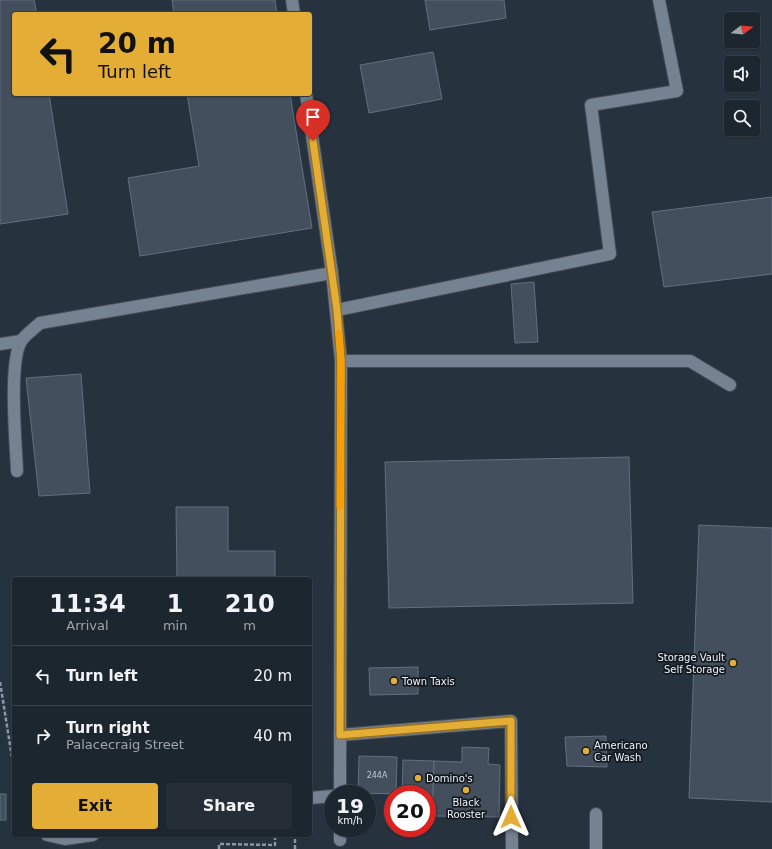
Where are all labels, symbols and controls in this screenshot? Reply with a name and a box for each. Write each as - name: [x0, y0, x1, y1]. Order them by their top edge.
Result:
- north arrow: [724, 12, 760, 48]
- map controls: [724, 12, 760, 136]
- text: 20 m: [98, 27, 176, 60]
- icon: left: [32, 28, 84, 80]
- button: sound: [724, 56, 760, 92]
- text: Turn left: [98, 61, 171, 82]
- pin: [296, 100, 330, 141]
- button: search: [724, 100, 760, 136]
- icon: arrive: [302, 106, 324, 128]
- text: 11:34: [49, 590, 126, 618]
- text: 1: [167, 590, 183, 618]
- text: 210: [225, 590, 275, 618]
- text: Arrival: [66, 618, 109, 633]
- text: min: [163, 618, 187, 633]
- text: m: [243, 618, 256, 633]
- place label: Storage Vault Self Storage: [657, 652, 725, 675]
- marker: Storage Vault Self Storage: [728, 658, 738, 668]
- icon: left: [32, 665, 54, 687]
- text: Turn left: [66, 667, 138, 685]
- text: 20 m: [254, 667, 292, 685]
- marker: Town Taxis: [389, 676, 399, 686]
- place label: Town Taxis: [401, 676, 455, 687]
- text: Turn right: [66, 719, 150, 737]
- icon: right: [32, 725, 54, 747]
- text: 40 m: [254, 727, 292, 745]
- text: Palacecraig Street: [66, 737, 184, 752]
- place label: Americano Car Wash: [594, 740, 648, 763]
- marker: Americano Car Wash: [581, 746, 591, 756]
- house number: 244A: [367, 771, 388, 780]
- marker: Domino's: [413, 773, 423, 783]
- place label: Domino's: [426, 773, 473, 784]
- button: Exit: [32, 783, 158, 829]
- button: Share: [166, 783, 292, 829]
- speed limit sign: 20: [384, 785, 436, 837]
- marker: Black Rooster: [461, 785, 471, 795]
- text: 19: [336, 794, 364, 818]
- position arrow: [490, 796, 532, 838]
- place label: Black Rooster: [447, 797, 486, 820]
- text: km/h: [337, 815, 363, 826]

